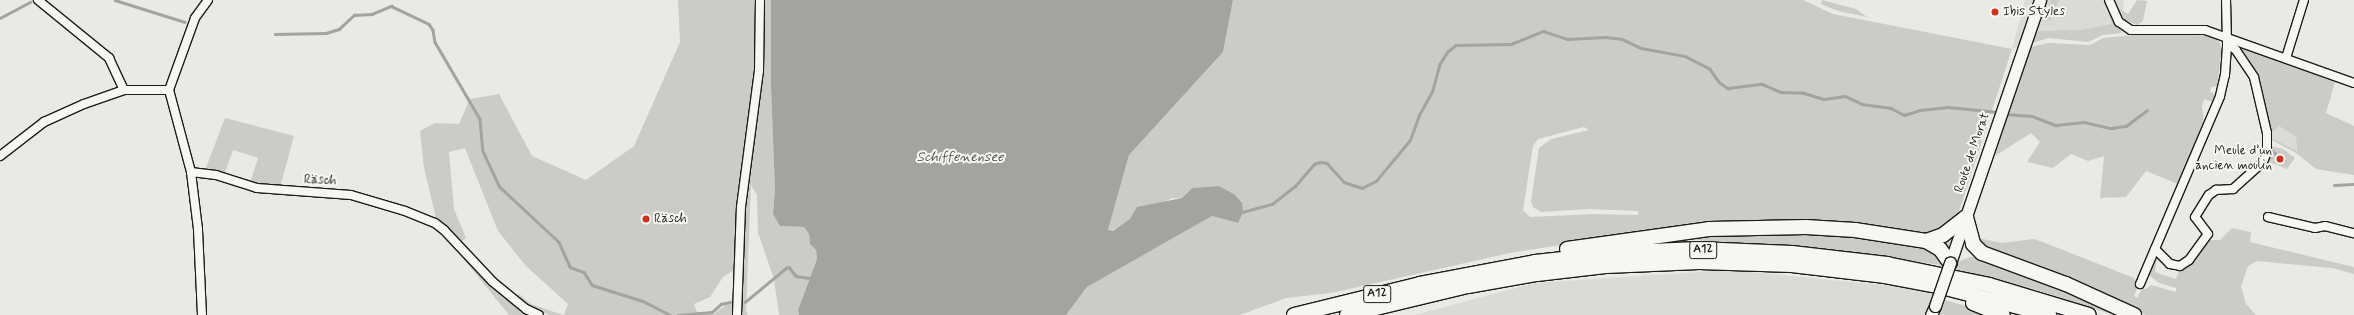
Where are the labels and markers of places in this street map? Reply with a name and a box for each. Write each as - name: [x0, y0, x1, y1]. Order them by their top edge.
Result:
- place label: Ibis Styles: [2003, 4, 2062, 20]
- marker: Ibis Styles: [1990, 7, 2000, 17]
- place label: Meule d’un ancien moulin: [2195, 144, 2272, 175]
- marker: Meule d’un ancien moulin: [2275, 154, 2285, 164]
- place label: Räsch: [654, 211, 687, 227]
- marker: Räsch: [641, 214, 651, 224]

